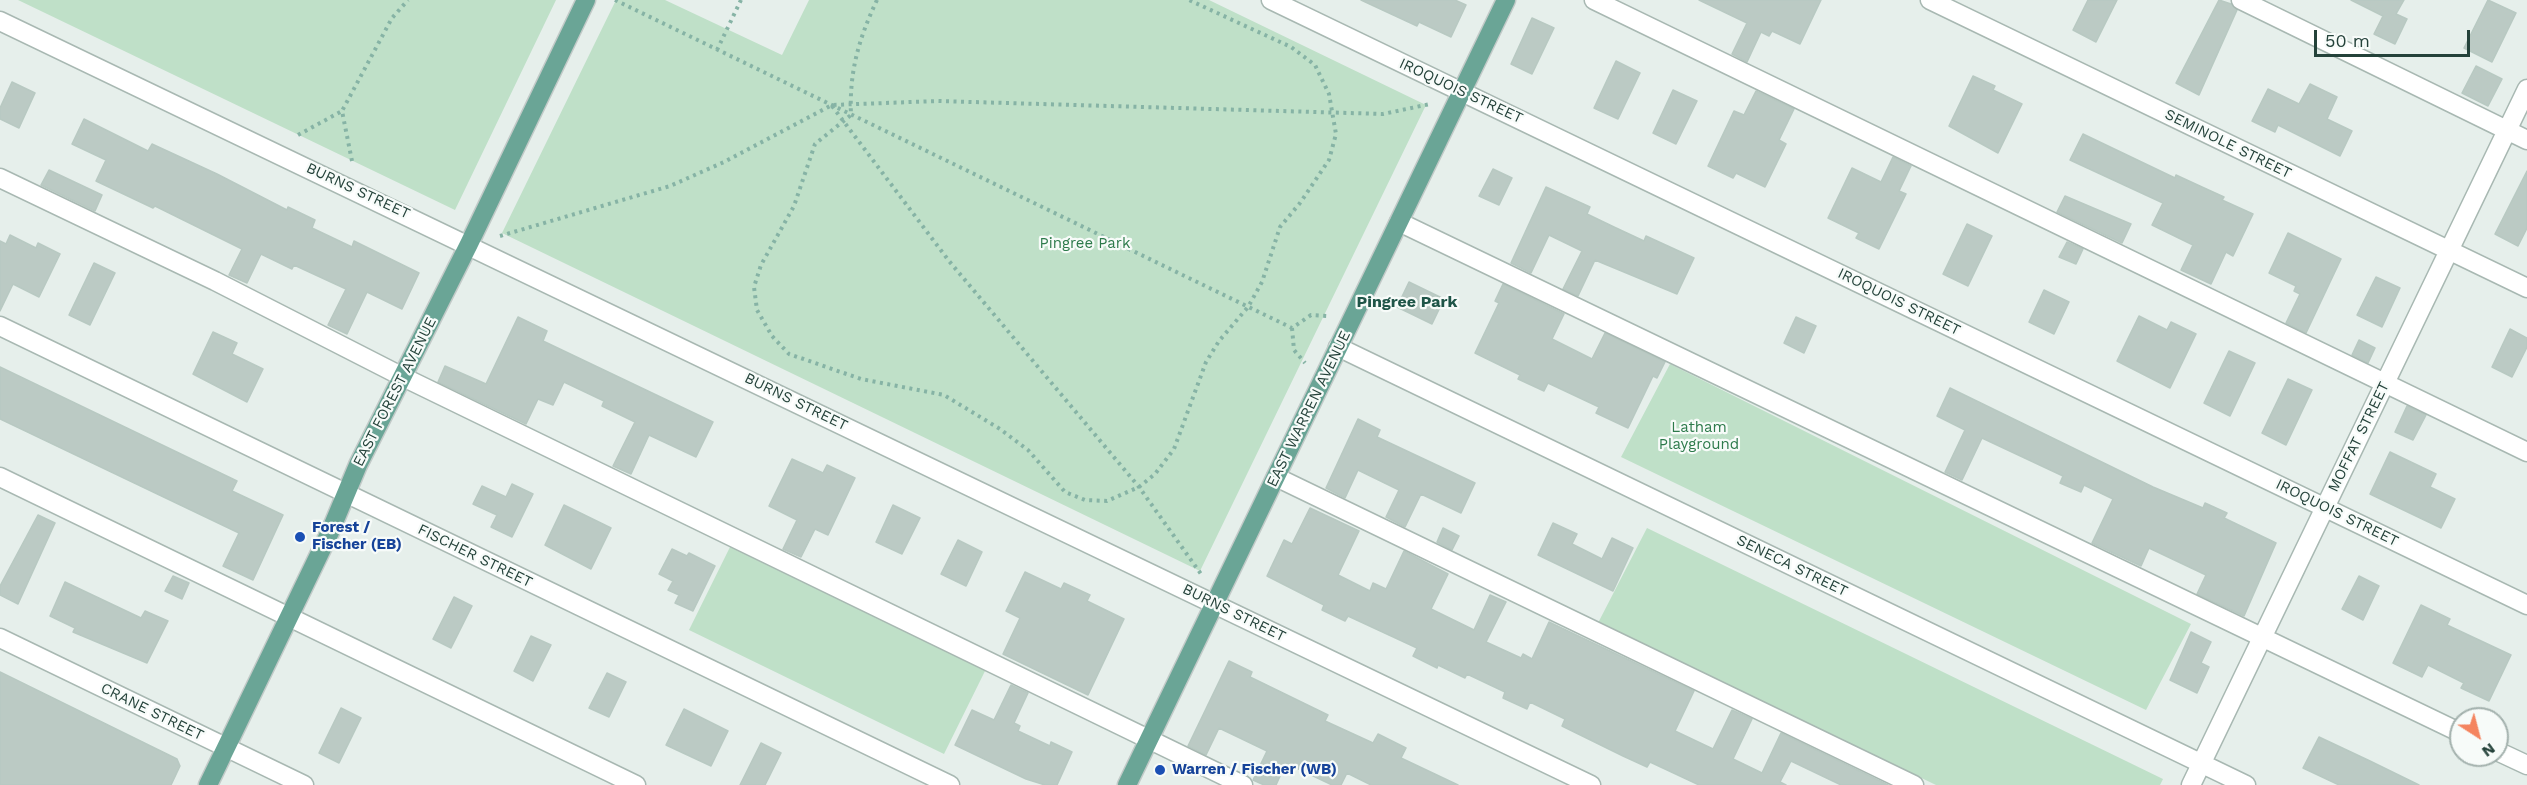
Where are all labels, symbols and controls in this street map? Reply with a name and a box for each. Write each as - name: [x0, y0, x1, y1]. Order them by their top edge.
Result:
- scale bar: [2317, 18, 2473, 56]
- text: 50 m: [2325, 30, 2370, 51]
- street label: IROQUOIS STREET: [1396, 54, 1526, 128]
- street label: SEMINOLE STREET: [2162, 106, 2294, 182]
- street label: BURNS STREET: [303, 159, 413, 223]
- park label: Pingree Park: [1040, 235, 1130, 253]
- street label: IROQUOIS STREET: [1835, 265, 1963, 339]
- district label: Pingree Park: [1357, 292, 1457, 312]
- street label: EAST FOREST AVENUE: [349, 314, 441, 470]
- street label: EAST WARREN AVENUE: [1263, 328, 1355, 490]
- street label: BURNS STREET: [741, 369, 851, 435]
- street label: MOFFAT STREET: [2325, 379, 2393, 495]
- park label: Latham Playground: [1659, 419, 1739, 454]
- street label: IROQUOIS STREET: [2273, 476, 2401, 550]
- place label: Forest / Fischer (EB): [312, 519, 402, 554]
- street label: FISCHER STREET: [415, 520, 535, 592]
- marker: Forest / Fischer (EB): [293, 530, 307, 544]
- street label: SENECA STREET: [1734, 531, 1850, 601]
- street label: BURNS STREET: [1179, 580, 1289, 646]
- street label: CRANE STREET: [98, 679, 206, 745]
- north arrow: [2449, 707, 2509, 767]
- text: N: [2478, 739, 2499, 762]
- place label: Warren / Fischer (WB): [1172, 761, 1337, 779]
- marker: Warren / Fischer (WB): [1153, 763, 1167, 777]

